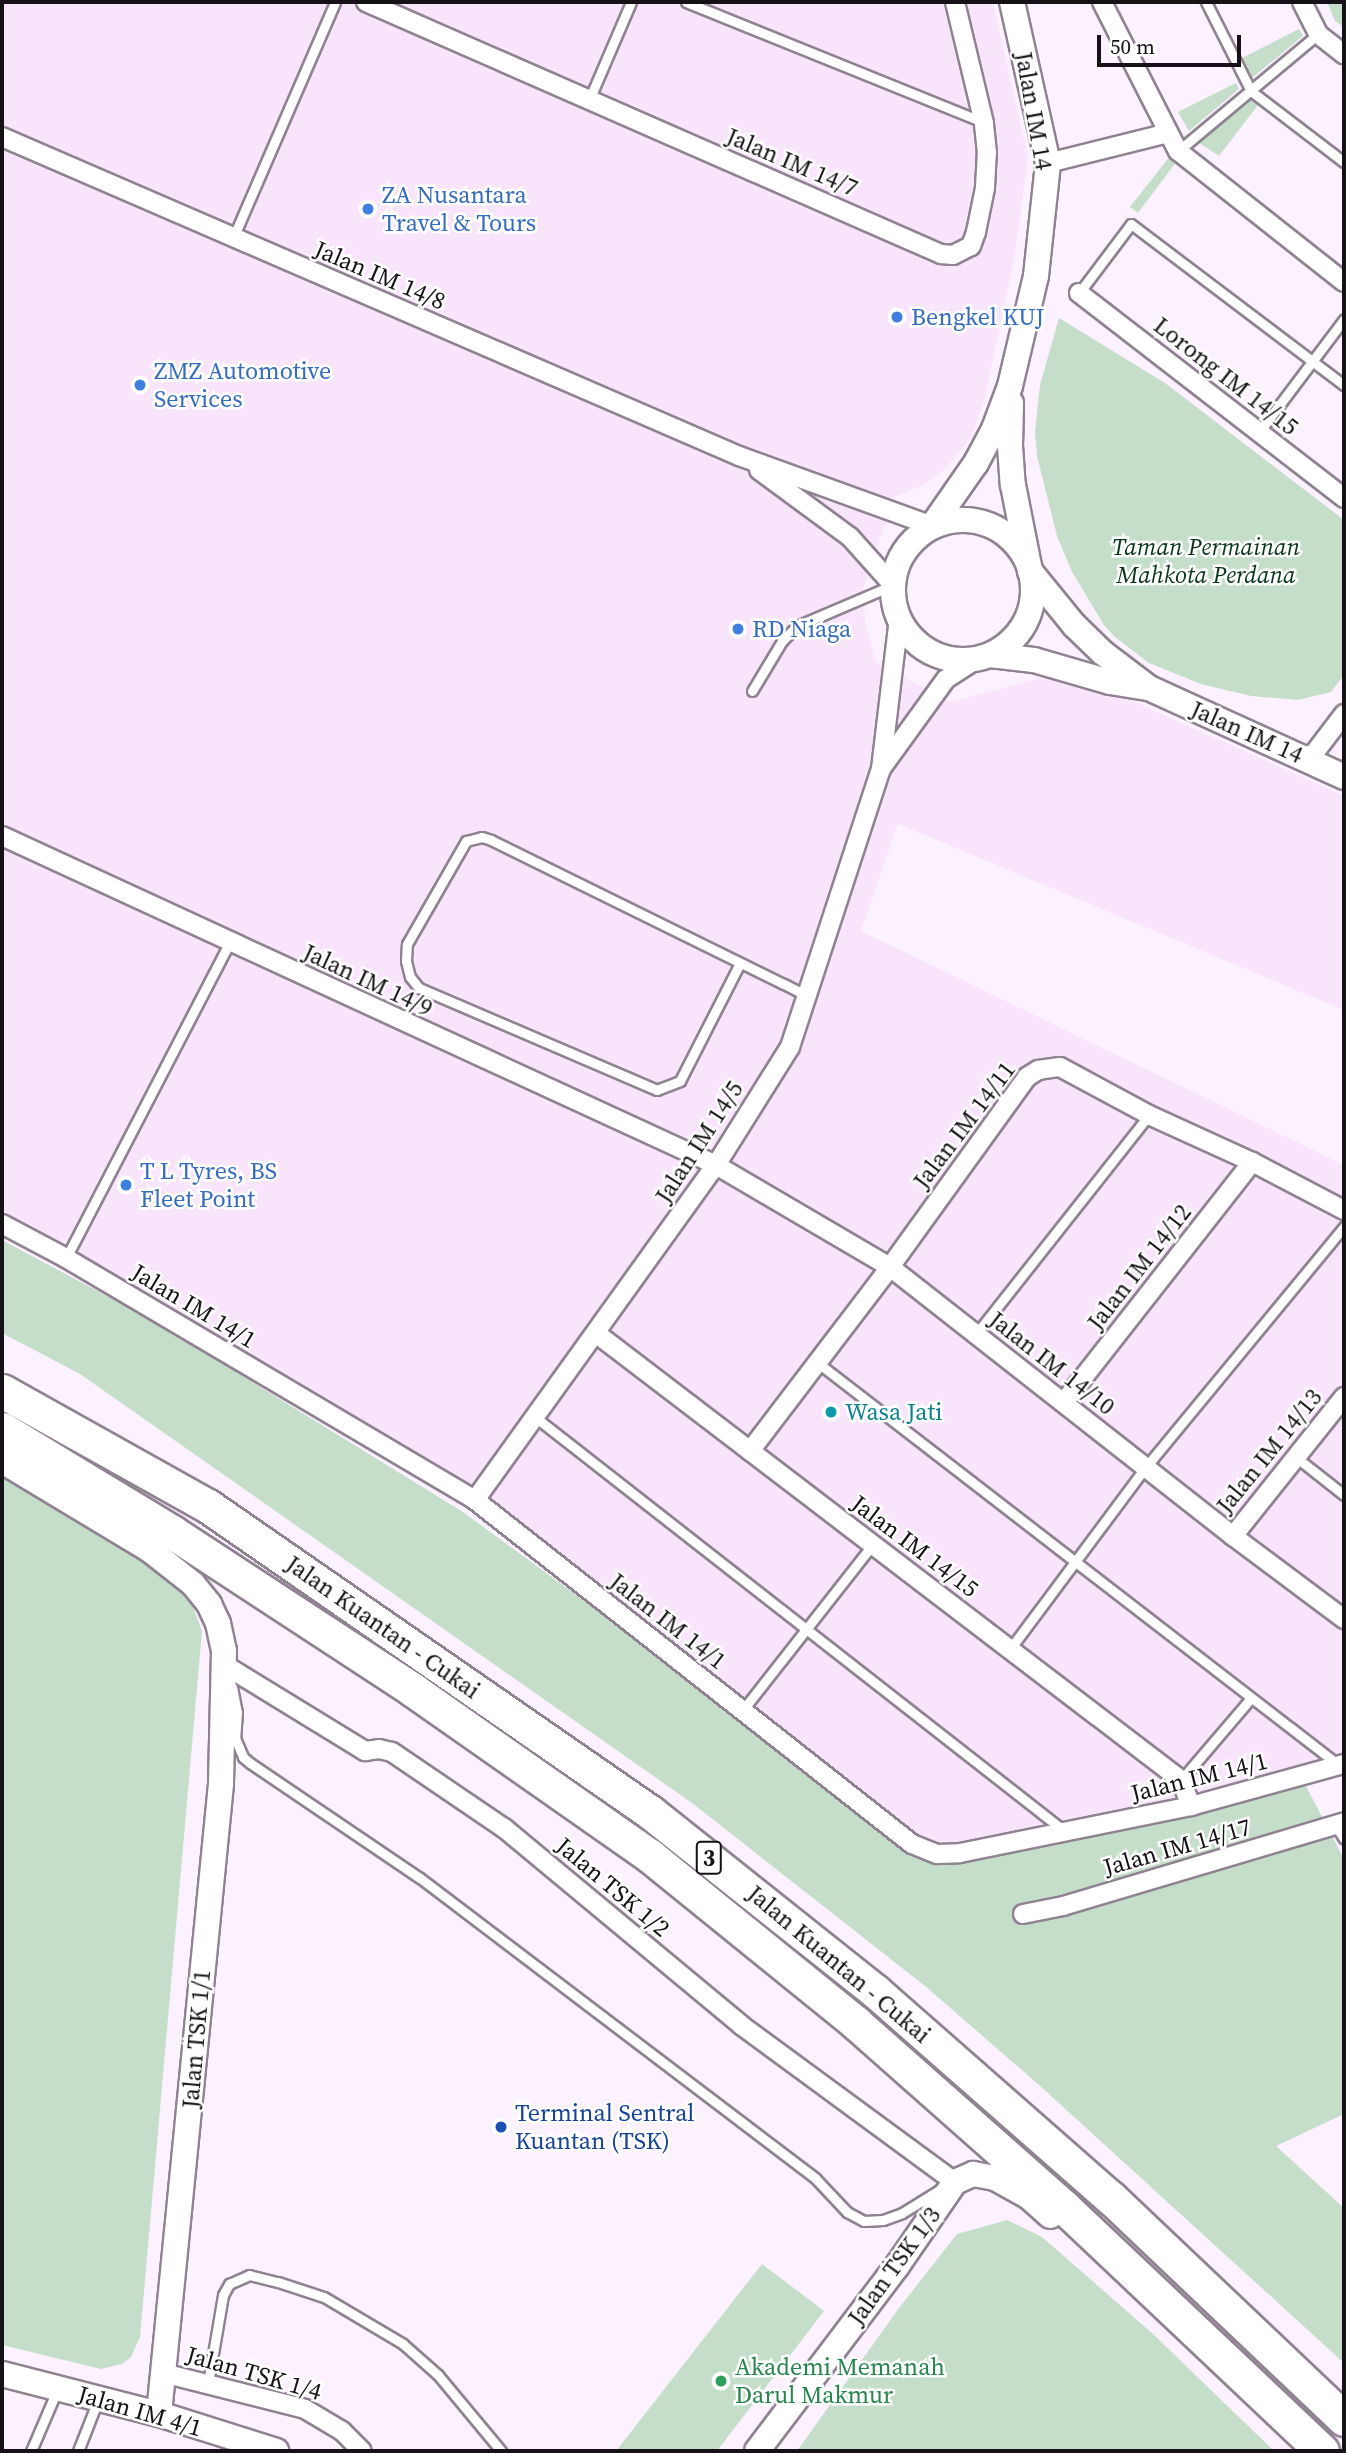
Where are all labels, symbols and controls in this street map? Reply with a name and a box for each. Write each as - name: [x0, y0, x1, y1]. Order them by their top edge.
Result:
- scale bar: [1101, 21, 1244, 65]
- text: 50 m: [1110, 32, 1155, 61]
- street label: Jalan IM 14: [1009, 49, 1059, 173]
- street label: Jalan IM 14/7: [722, 121, 862, 203]
- place label: ZA Nusantara Travel & Tours: [382, 181, 537, 237]
- marker: ZA Nusantara Travel & Tours: [360, 201, 376, 217]
- street label: Jalan IM 14/8: [310, 234, 450, 316]
- place label: Bengkel KUJ: [911, 303, 1044, 331]
- marker: Bengkel KUJ: [889, 309, 905, 325]
- street label: Lorong IM 14/15: [1148, 311, 1304, 441]
- place label: ZMZ Automotive Services: [154, 357, 331, 413]
- marker: ZMZ Automotive Services: [132, 377, 148, 393]
- park label: Taman Permainan Mahkota Perdana: [1112, 533, 1300, 589]
- place label: RD Niaga: [752, 615, 851, 643]
- marker: RD Niaga: [730, 621, 746, 637]
- street label: Jalan IM 14: [1186, 694, 1308, 770]
- street label: Jalan IM 14/9: [299, 937, 437, 1023]
- street label: Jalan IM 14/11: [907, 1056, 1021, 1194]
- street label: Jalan IM 14/5: [649, 1076, 749, 1208]
- place label: T L Tyres, BS Fleet Point: [140, 1157, 278, 1213]
- marker: T L Tyres, BS Fleet Point: [118, 1177, 134, 1193]
- street label: Jalan IM 14/12: [1081, 1198, 1197, 1336]
- street label: Jalan IM 14/1: [127, 1258, 261, 1354]
- street label: Jalan IM 14/10: [983, 1305, 1121, 1421]
- street label: Jalan IM 14/13: [1210, 1383, 1328, 1519]
- place label: Wasa Jati: [845, 1398, 942, 1426]
- marker: Wasa Jati: [823, 1404, 839, 1420]
- street label: Jalan IM 14/15: [846, 1489, 984, 1603]
- street label: Jalan Kuantan - Cukai: [280, 1549, 486, 1705]
- street label: Jalan IM 14/1: [604, 1567, 732, 1675]
- street label: Jalan IM 14/1: [1128, 1746, 1270, 1808]
- street label: Jalan IM 14/17: [1100, 1812, 1254, 1882]
- street label: Jalan TSK 1/2: [550, 1831, 676, 1943]
- road number: 3: [695, 1839, 723, 1878]
- street label: Jalan Kuantan - Cukai: [742, 1879, 936, 2049]
- street label: Jalan TSK 1/1: [176, 1968, 216, 2110]
- place label: Terminal Sentral Kuantan (TSK): [515, 2099, 694, 2155]
- marker: Terminal Sentral Kuantan (TSK): [493, 2119, 509, 2135]
- street label: Jalan TSK 1/3: [841, 2201, 947, 2331]
- street label: Jalan TSK 1/4: [183, 2340, 325, 2406]
- place label: Akademi Memanah Darul Makmur: [735, 2353, 945, 2409]
- marker: Akademi Memanah Darul Makmur: [713, 2373, 729, 2389]
- street label: Jalan IM 4/1: [75, 2380, 205, 2442]

